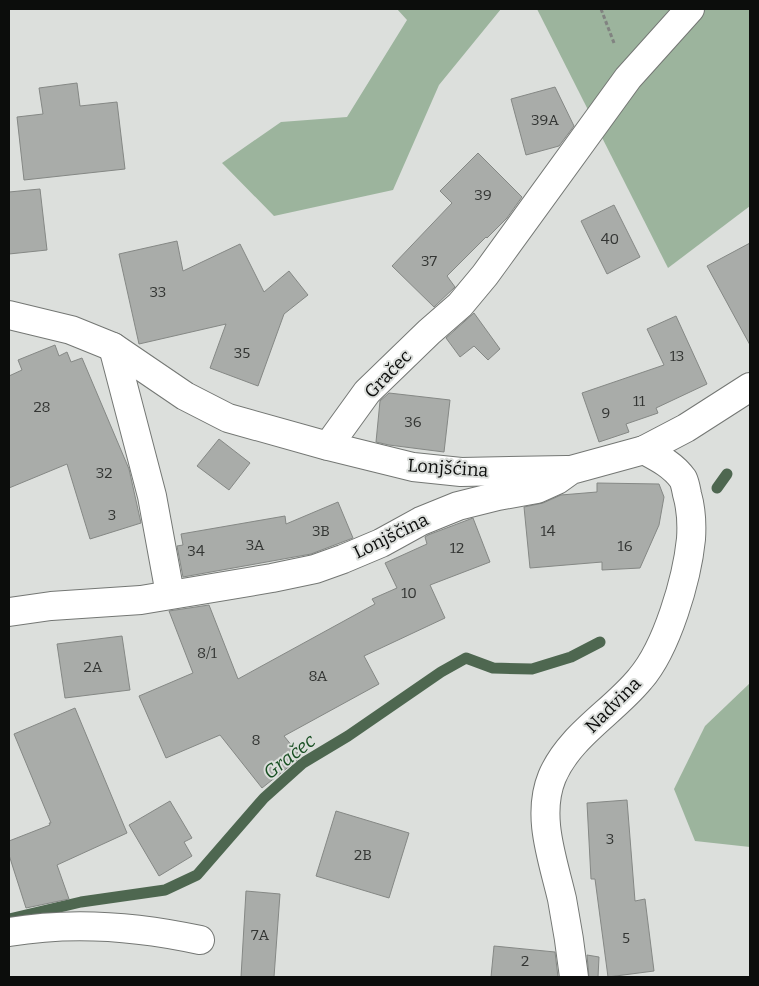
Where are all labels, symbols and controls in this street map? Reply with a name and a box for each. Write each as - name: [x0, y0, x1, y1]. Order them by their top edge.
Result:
- house number: 39A: [531, 111, 559, 129]
- house number: 39: [474, 186, 492, 204]
- house number: 40: [601, 230, 619, 248]
- house number: 37: [421, 252, 438, 270]
- house number: 33: [150, 283, 166, 301]
- house number: 35: [234, 344, 250, 362]
- street label: Gračec: [360, 345, 416, 403]
- house number: 13: [670, 347, 684, 365]
- house number: 11: [633, 392, 645, 410]
- house number: 28: [33, 398, 51, 416]
- house number: 9: [602, 404, 610, 422]
- house number: 36: [404, 413, 422, 431]
- street label: Lonjšćina: [407, 454, 489, 482]
- house number: 32: [96, 464, 112, 482]
- house number: 3: [108, 506, 116, 524]
- street label: Lonjščina: [350, 508, 432, 564]
- house number: 3B: [312, 522, 330, 540]
- house number: 14: [541, 522, 556, 540]
- house number: 3A: [246, 536, 265, 554]
- house number: 16: [618, 537, 633, 555]
- house number: 12: [450, 539, 464, 557]
- house number: 34: [187, 542, 205, 560]
- house number: 10: [401, 584, 417, 602]
- house number: 8/1: [197, 644, 217, 662]
- house number: 2A: [84, 658, 103, 676]
- house number: 8A: [308, 667, 328, 685]
- street label: Nadvina: [580, 672, 646, 738]
- water label: Gračec: [259, 729, 320, 784]
- house number: 8: [251, 731, 261, 749]
- house number: 3: [606, 830, 614, 848]
- house number: 2B: [354, 846, 372, 864]
- house number: 7A: [251, 926, 269, 944]
- house number: 5: [622, 929, 630, 947]
- house number: 2: [521, 952, 529, 970]

